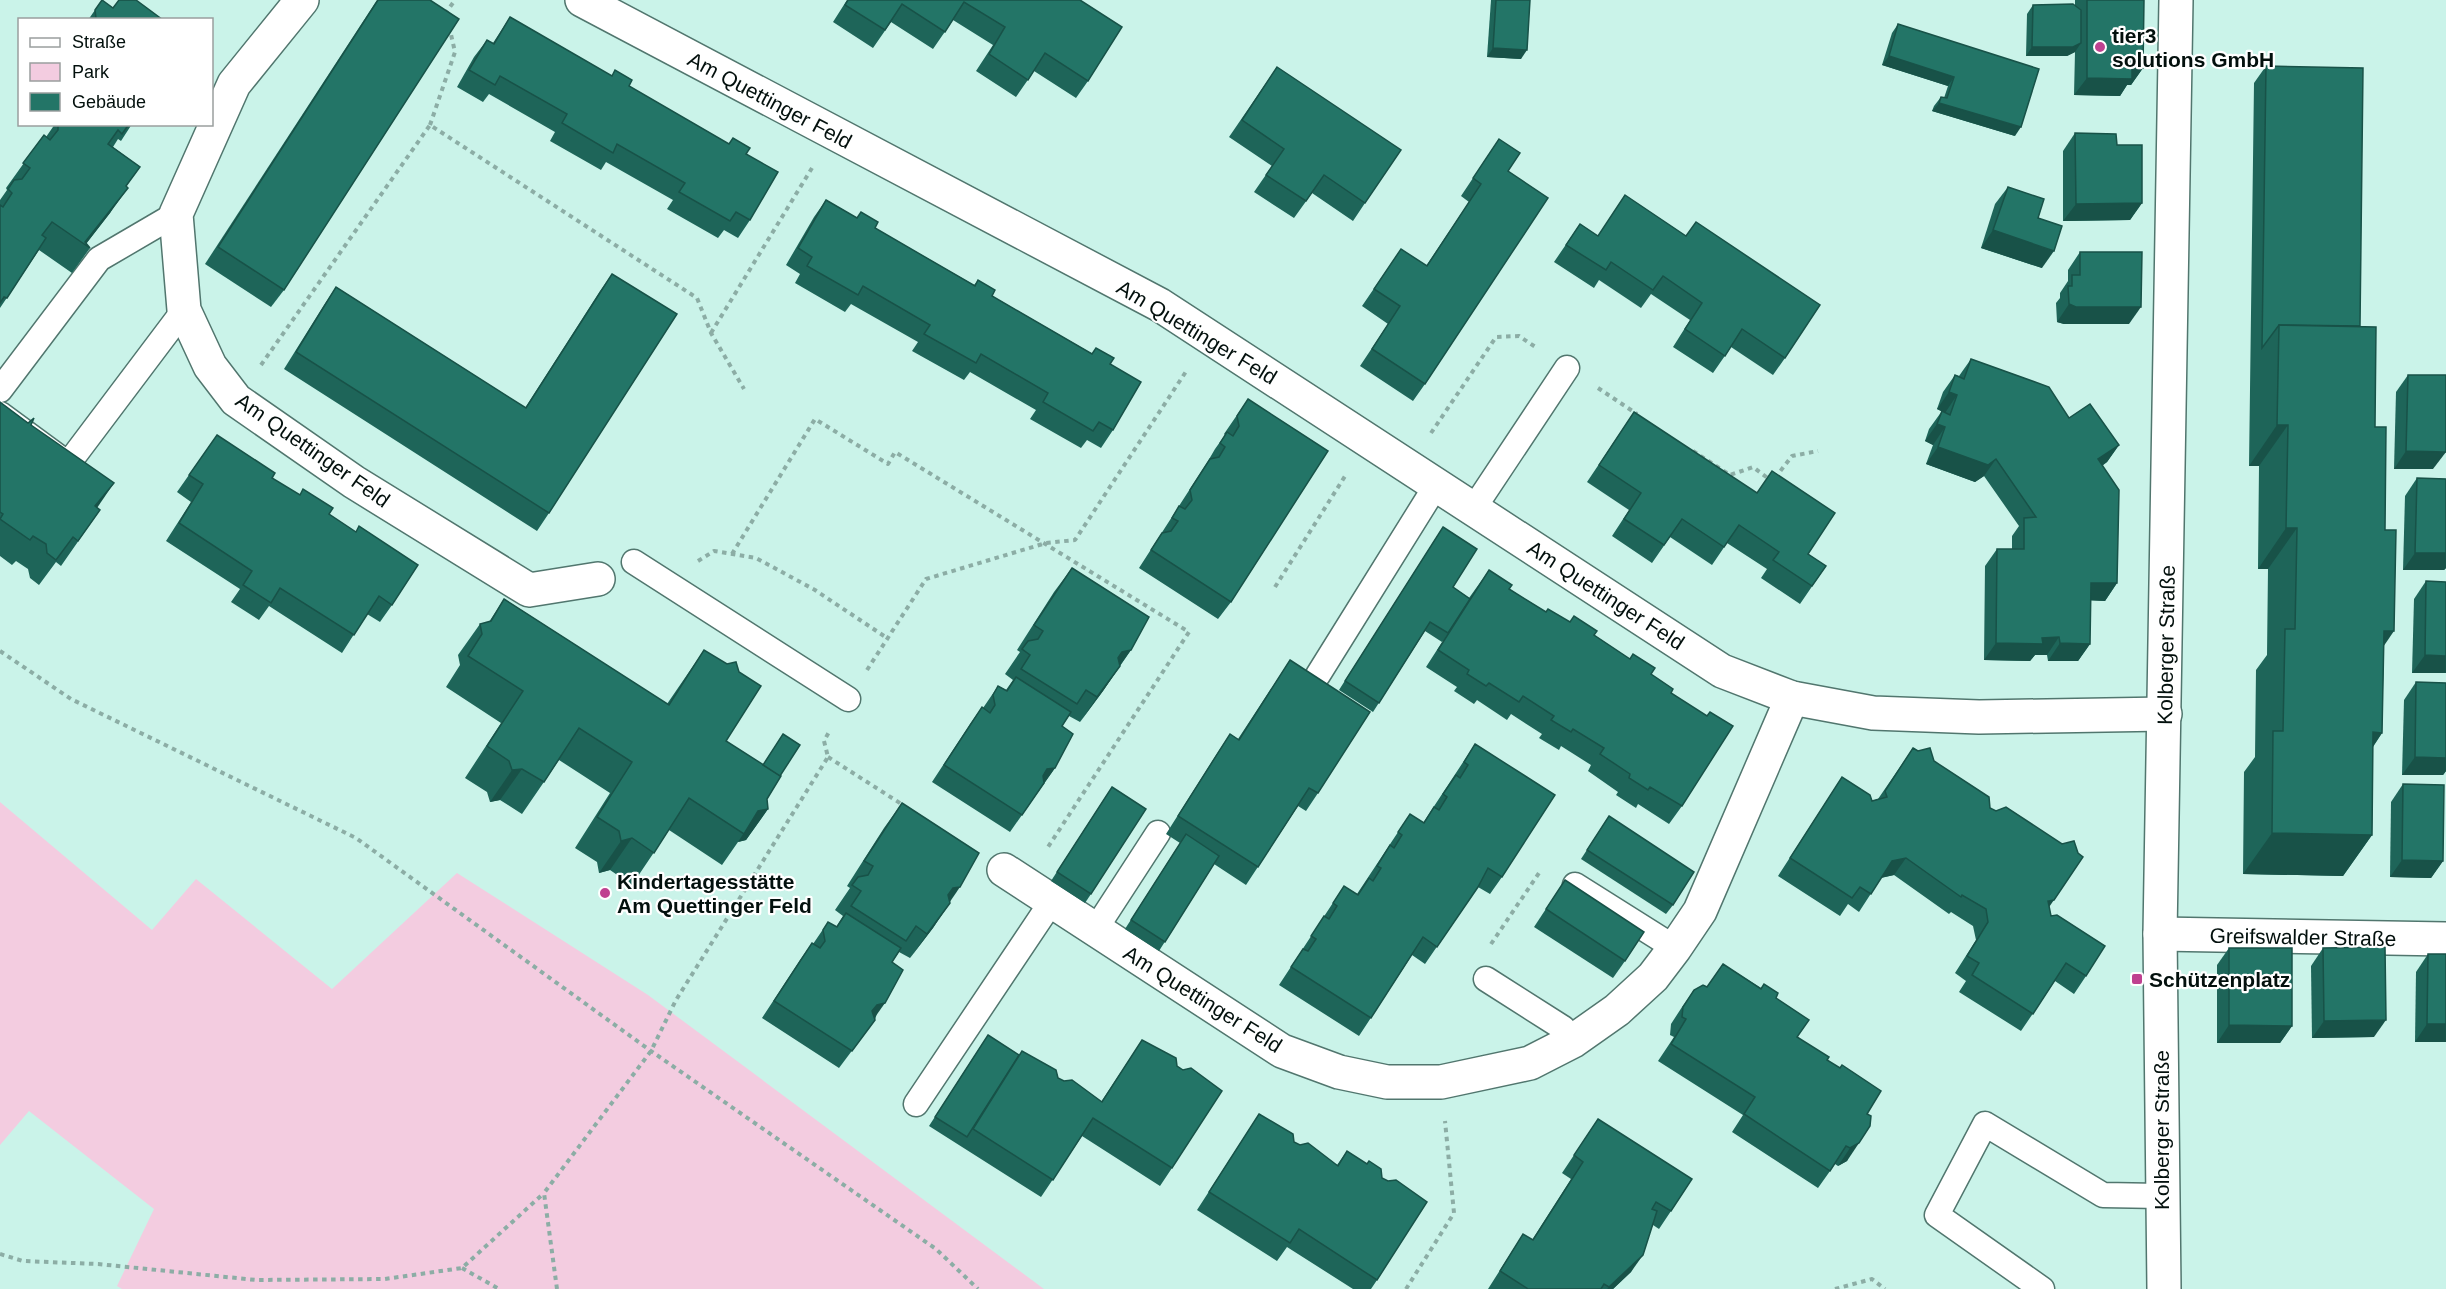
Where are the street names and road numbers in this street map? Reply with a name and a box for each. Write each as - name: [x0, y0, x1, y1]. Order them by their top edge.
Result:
- street label: Am Quettinger Feld: [684, 47, 856, 153]
- street label: Am Quettinger Feld: [1113, 275, 1281, 389]
- street label: Am Quettinger Feld: [232, 388, 394, 512]
- street label: Am Quettinger Feld: [1523, 536, 1689, 654]
- street label: Kolberger Straße: [2153, 565, 2179, 725]
- street label: Greifswalder Straße: [2209, 924, 2397, 950]
- street label: Am Quettinger Feld: [1120, 941, 1286, 1057]
- street label: Kolberger Straße: [2150, 1050, 2173, 1210]

